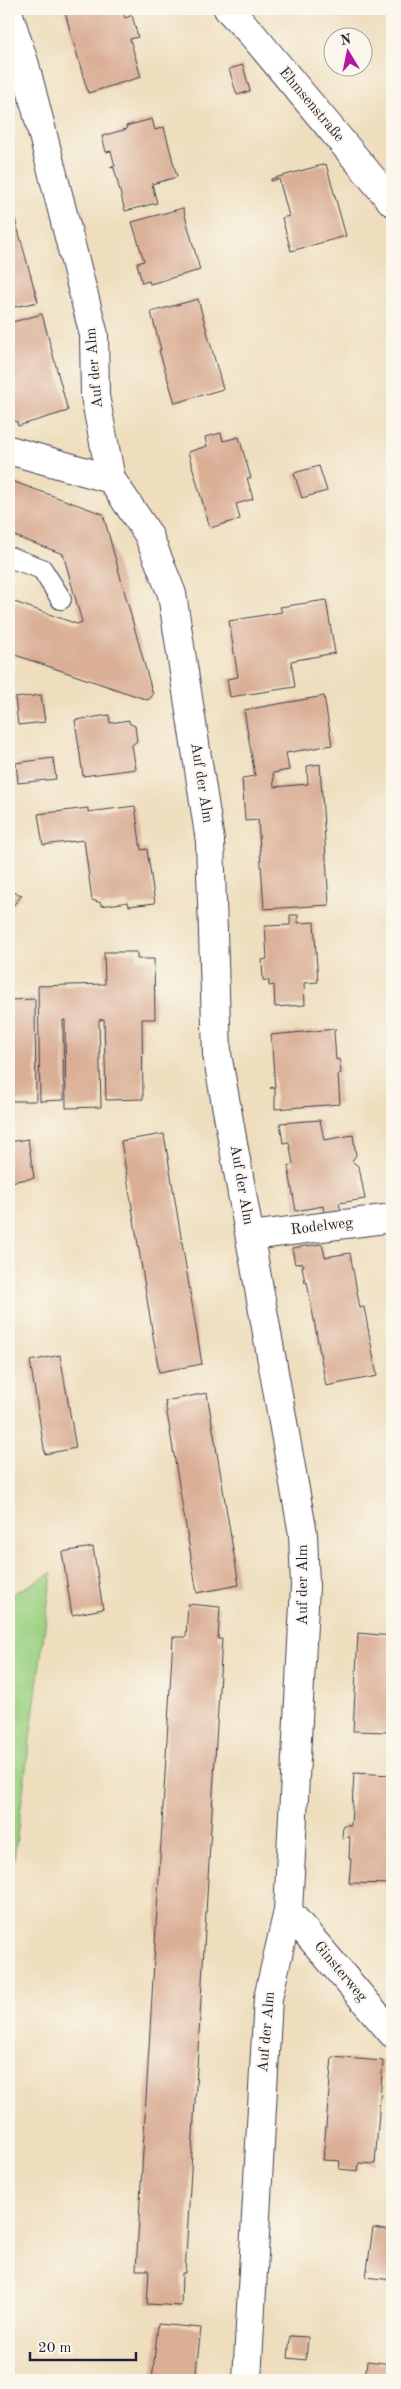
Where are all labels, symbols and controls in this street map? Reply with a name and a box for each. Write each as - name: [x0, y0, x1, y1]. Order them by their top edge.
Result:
- north arrow: [324, 28, 374, 78]
- text: N: [339, 32, 353, 48]
- street label: Ehmsenstraße: [276, 65, 346, 145]
- street label: Auf der Alm: [84, 327, 106, 409]
- street label: Auf der Alm: [187, 742, 215, 824]
- street label: Auf der Alm: [227, 1144, 255, 1226]
- street label: Rodelweg: [290, 1216, 354, 1238]
- street label: Auf der Alm: [296, 1544, 311, 1626]
- street label: Ginsterweg: [311, 1939, 369, 2005]
- street label: Auf der Alm: [256, 1991, 278, 2073]
- scale bar: [30, 2329, 136, 2361]
- text: 20 m: [38, 2341, 72, 2356]

